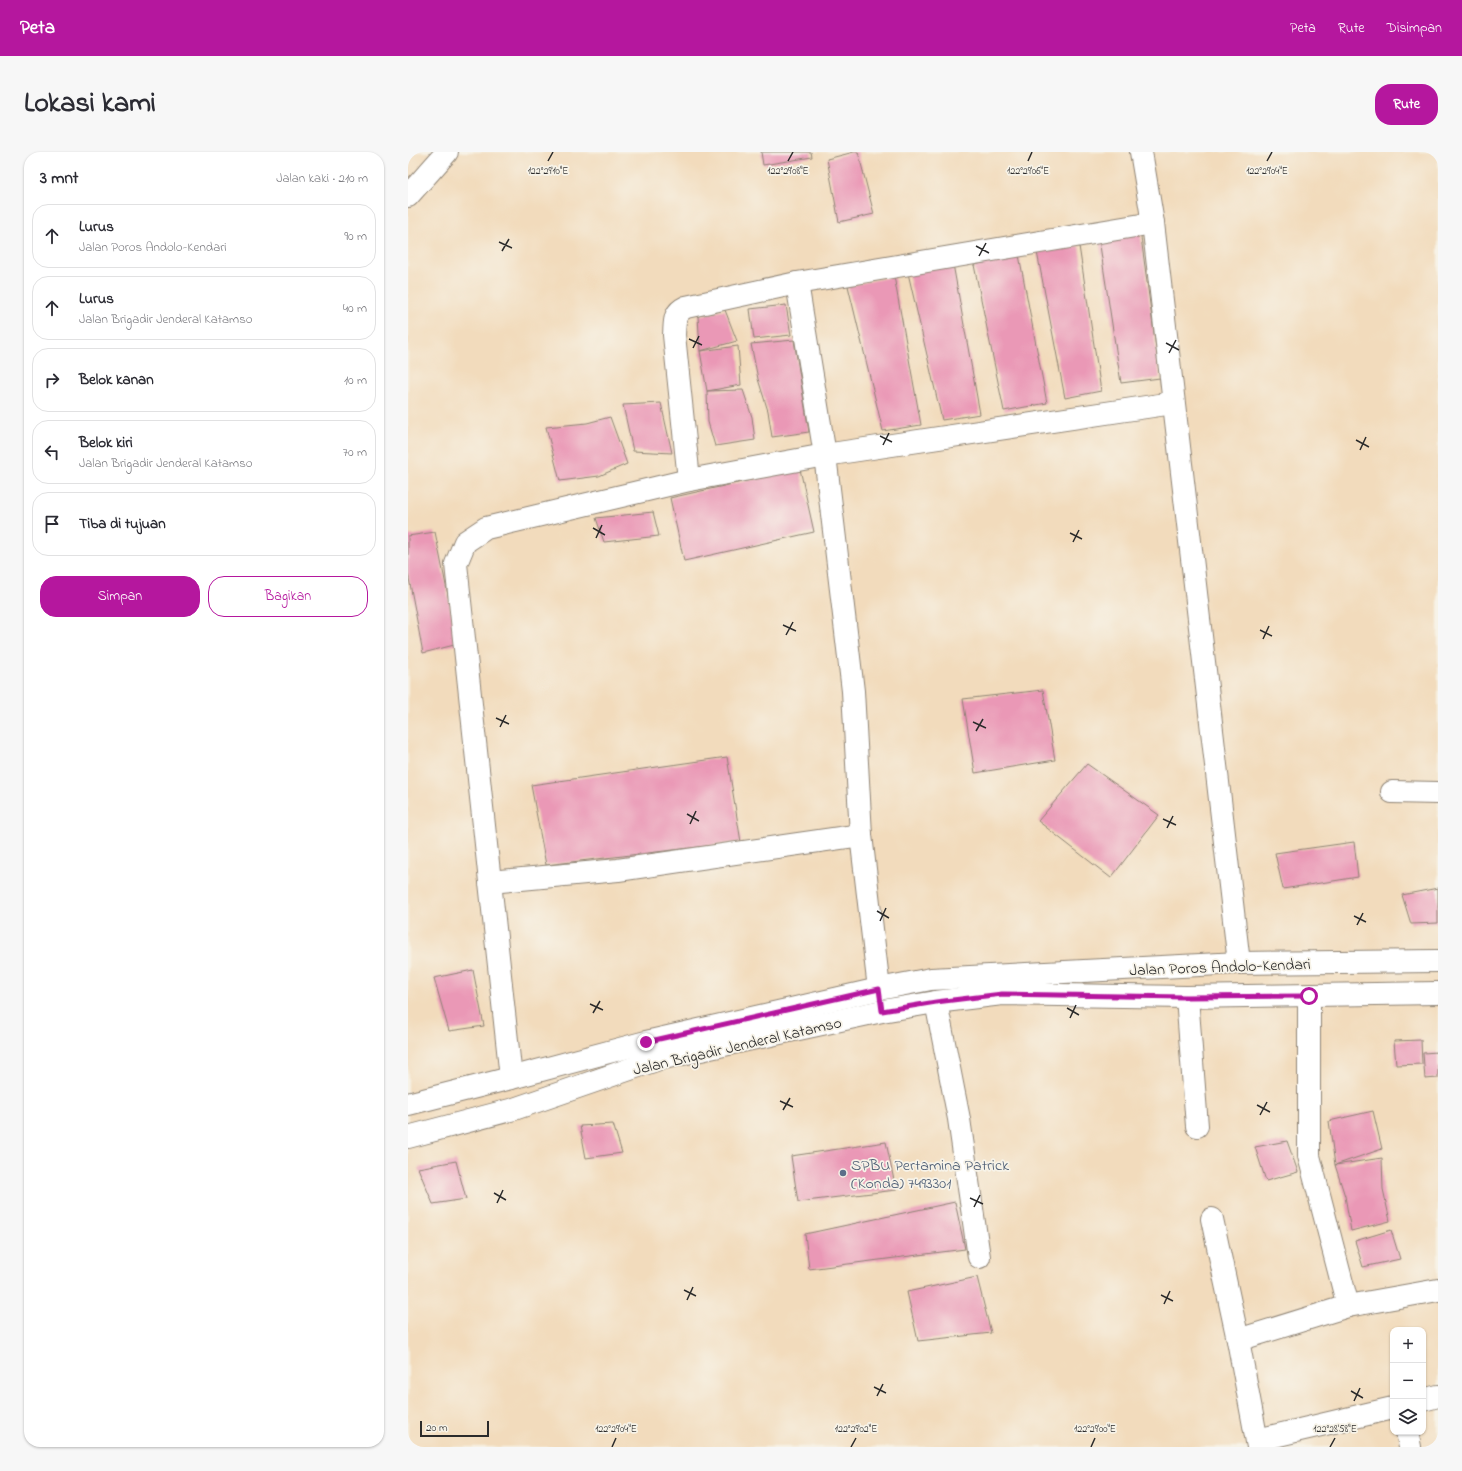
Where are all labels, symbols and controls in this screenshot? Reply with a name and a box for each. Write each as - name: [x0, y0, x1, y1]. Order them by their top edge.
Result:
- text: Peta: [20, 15, 55, 42]
- text: Peta: [1290, 18, 1316, 39]
- text: Rute: [1338, 18, 1365, 39]
- text: Disimpan: [1387, 18, 1442, 39]
- text: Lokasi kami: [24, 84, 156, 125]
- button: Rute: [1375, 84, 1438, 125]
- text: 122°29'10"E: [528, 164, 568, 179]
- text: 122°29'08"E: [767, 164, 809, 179]
- text: 122°29'06"E: [1007, 164, 1049, 179]
- text: 122°29'04"E: [1246, 164, 1288, 179]
- text: 3 mnt: [40, 166, 79, 191]
- text: Jalan kaki · 210 m: [276, 169, 368, 188]
- text: Lurus: [79, 216, 114, 238]
- icon: ahead: [41, 225, 63, 247]
- text: 90 m: [344, 227, 367, 246]
- text: Jalan Poros Andolo-Kendari: [79, 238, 227, 257]
- text: Lurus: [79, 288, 114, 310]
- icon: ahead: [41, 297, 63, 319]
- text: 40 m: [343, 299, 367, 318]
- text: Jalan Brigadir Jenderal Katamso: [79, 310, 253, 329]
- icon: right: [41, 369, 63, 391]
- text: Belok kanan: [79, 369, 154, 391]
- text: 10 m: [344, 371, 367, 390]
- text: Belok kiri: [79, 432, 133, 454]
- icon: left: [41, 441, 63, 463]
- text: 70 m: [343, 443, 367, 462]
- text: Jalan Brigadir Jenderal Katamso: [79, 454, 253, 473]
- icon: arrive: [41, 513, 63, 535]
- text: Tiba di tujuan: [79, 513, 166, 535]
- button: Simpan: [40, 576, 200, 617]
- button: Bagikan: [208, 576, 368, 617]
- street label: Jalan Poros Andolo-Kendari: [1129, 953, 1311, 983]
- route start: [1300, 987, 1318, 1005]
- street label: Jalan Brigadir Jenderal Katamso: [631, 1011, 844, 1083]
- route end: [637, 1033, 655, 1051]
- place label: SPBU Pertamina Patrick (Konda) 7493301: [851, 1154, 1010, 1196]
- marker: SPBU Pertamina Patrick (Konda) 7493301: [838, 1168, 848, 1178]
- map controls: [1390, 1327, 1426, 1435]
- button: +: [1390, 1327, 1426, 1363]
- button: −: [1390, 1363, 1426, 1399]
- button: layers: [1390, 1399, 1426, 1435]
- scale bar: [420, 1419, 489, 1438]
- text: 20 m: [426, 1420, 448, 1436]
- text: 122°29'04"E: [595, 1422, 637, 1437]
- text: 122°29'02"E: [835, 1422, 877, 1437]
- text: 122°29'00"E: [1074, 1422, 1116, 1437]
- text: 122°28'58"E: [1313, 1422, 1357, 1437]

